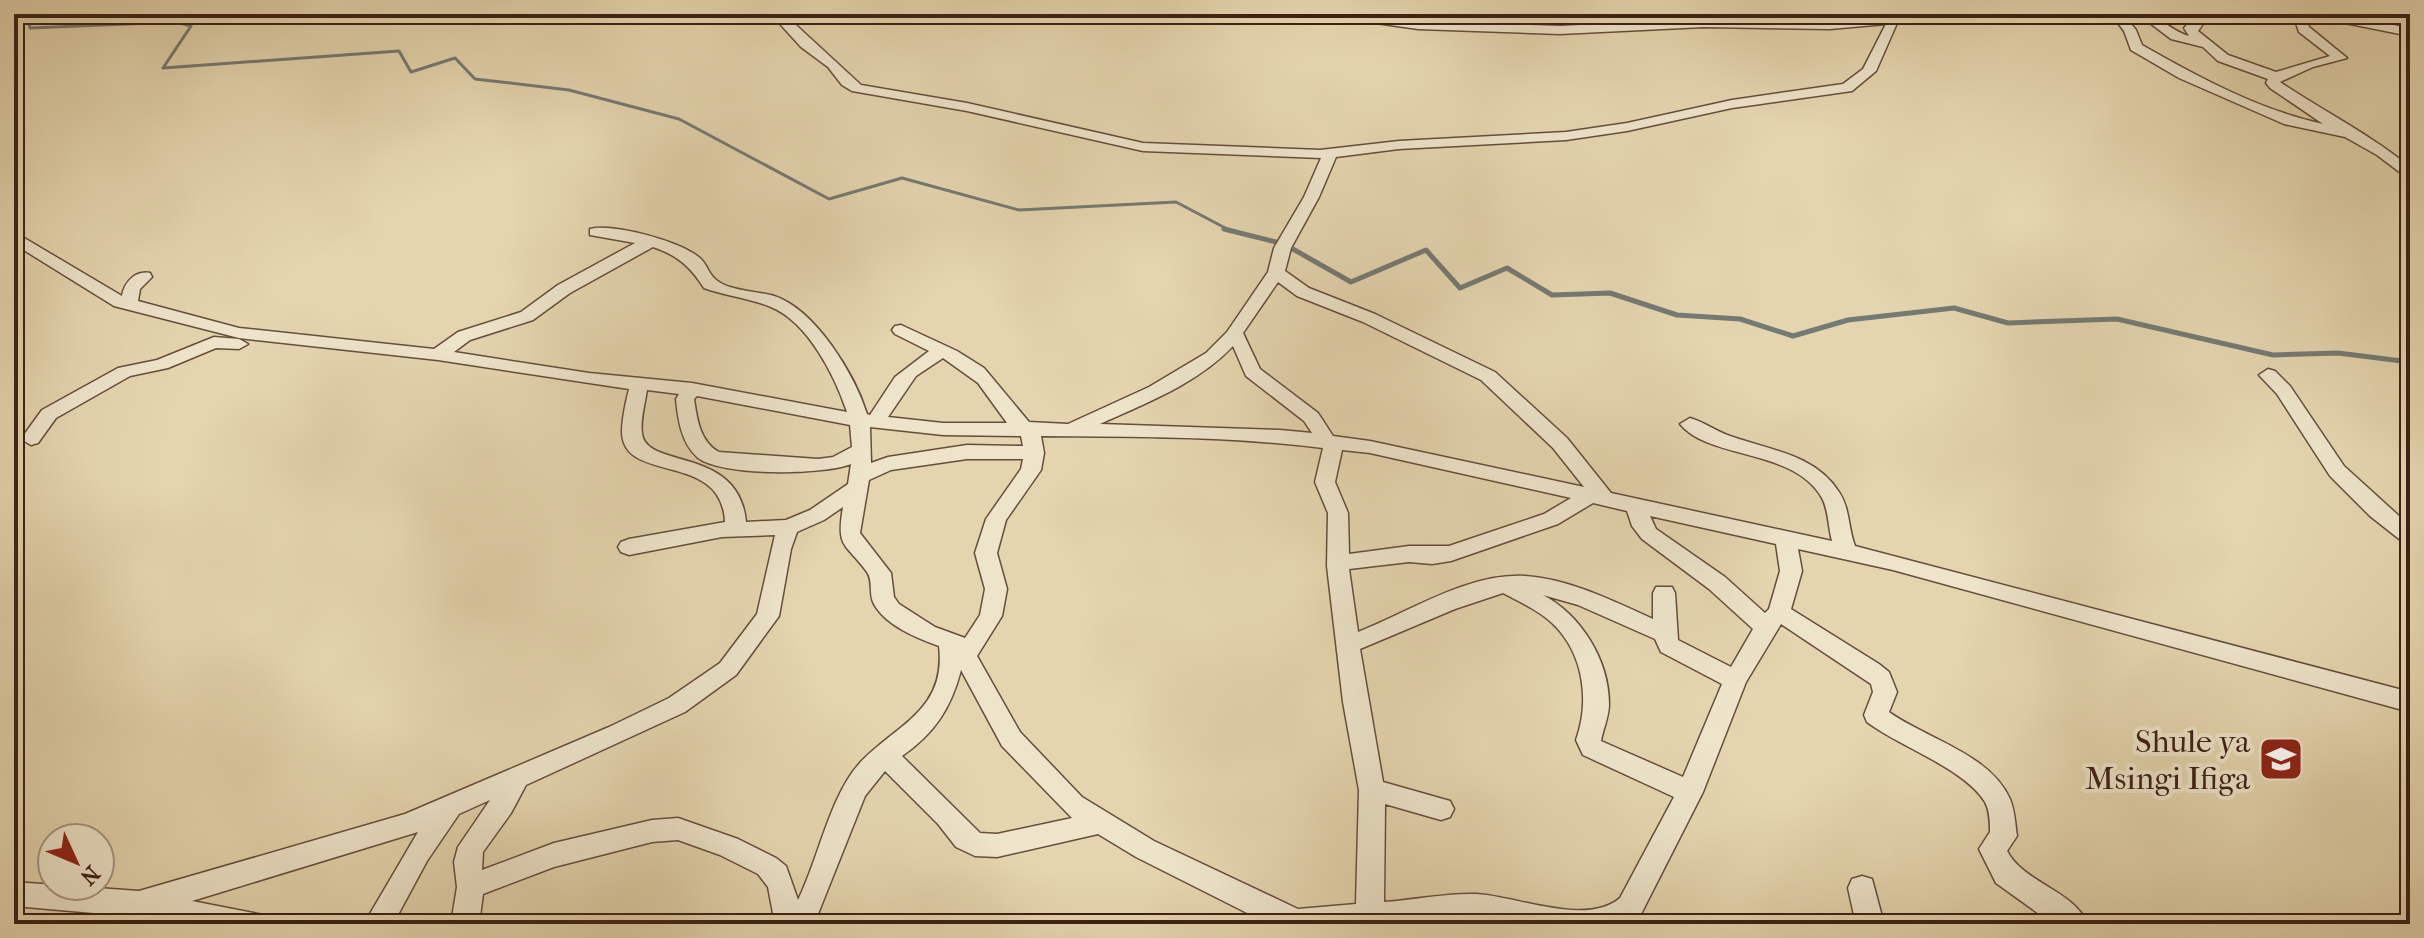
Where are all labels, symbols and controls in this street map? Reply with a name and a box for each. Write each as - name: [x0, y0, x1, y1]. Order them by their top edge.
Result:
- place label: Shule ya Msingi Ifiga: [2085, 723, 2251, 797]
- school or university icon: Shule ya Msingi Ifiga: [2257, 735, 2305, 783]
- north arrow: [36, 822, 116, 902]
- text: N: [74, 860, 105, 890]

